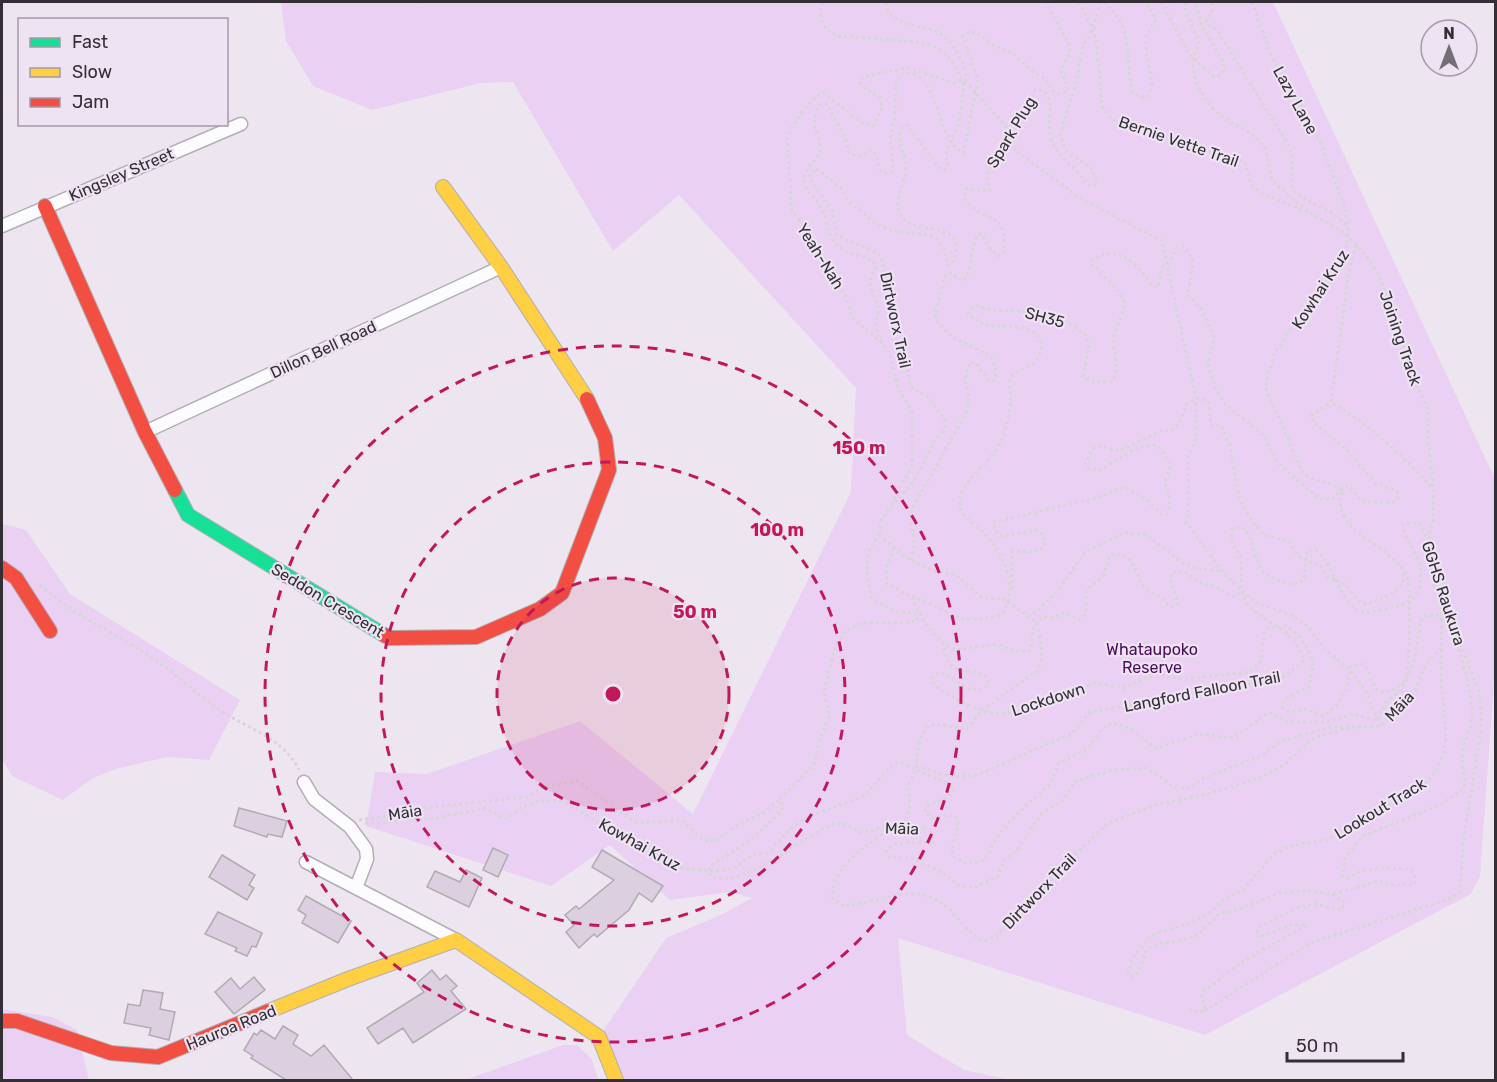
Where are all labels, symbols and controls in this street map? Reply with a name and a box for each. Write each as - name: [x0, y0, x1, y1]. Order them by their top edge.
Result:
- legend: [18, 18, 228, 126]
- north arrow: [1419, 18, 1479, 78]
- text: N: [1443, 24, 1455, 43]
- text: Fast: [72, 31, 108, 53]
- text: Slow: [72, 61, 112, 83]
- street label: Lazy Lane: [1269, 63, 1322, 138]
- text: Jam: [72, 91, 109, 113]
- street label: Spark Plug: [983, 93, 1040, 171]
- street label: Bernie Vette Trail: [1116, 112, 1241, 171]
- street label: Kingsley Street: [66, 144, 176, 205]
- street label: Yeah-Nah: [793, 220, 848, 293]
- street label: Kowhai Kruz: [1288, 246, 1353, 333]
- street label: Dirtworx Trail: [876, 270, 915, 370]
- street label: Joining Track: [1375, 288, 1426, 389]
- street label: SH35: [1023, 303, 1067, 332]
- street label: Dillon Bell Road: [267, 317, 379, 382]
- text: 150 m: [832, 437, 886, 459]
- text: 100 m: [750, 519, 804, 541]
- street label: GGHS Raukura: [1418, 539, 1469, 648]
- street label: Seddon Crescent: [268, 559, 388, 642]
- text: 50 m: [673, 601, 717, 623]
- park label: Whataupoko Reserve: [1106, 640, 1198, 677]
- street label: Langford Falloon Trail: [1122, 667, 1282, 716]
- street label: Lockdown: [1009, 679, 1087, 720]
- centre of rings: [603, 684, 623, 704]
- street label: Māia: [1381, 687, 1418, 725]
- street label: Lookout Track: [1331, 773, 1430, 843]
- street label: Māia: [387, 800, 423, 825]
- street label: Kowhai Kruz: [595, 814, 684, 875]
- street label: Māia: [885, 818, 919, 839]
- street label: Dirtworx Trail: [999, 850, 1080, 933]
- street label: Hauroa Road: [183, 1001, 279, 1054]
- scale bar: [1287, 1025, 1402, 1063]
- text: 50 m: [1296, 1035, 1339, 1057]

